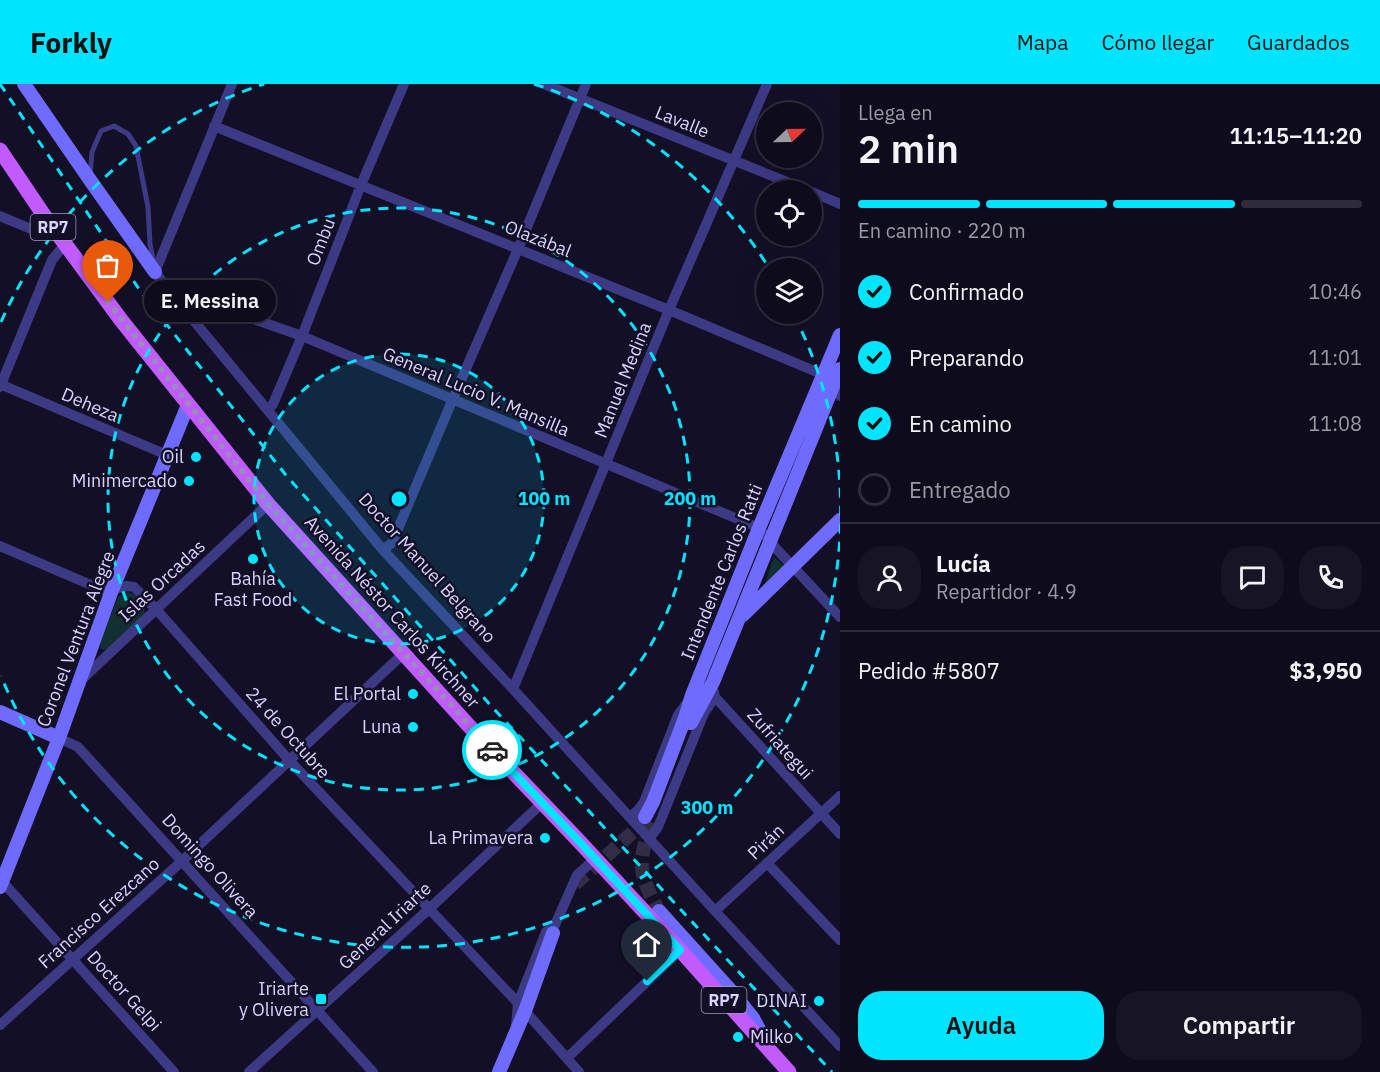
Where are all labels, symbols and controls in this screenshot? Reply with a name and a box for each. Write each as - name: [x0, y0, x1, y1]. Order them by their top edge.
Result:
- text: Forkly: [30, 24, 112, 61]
- text: Mapa: [1017, 28, 1068, 56]
- text: Cómo llegar: [1101, 28, 1214, 56]
- text: Guardados: [1247, 28, 1350, 56]
- text: Llega en: [858, 99, 933, 126]
- street label: Lavalle: [652, 100, 713, 143]
- north arrow: [756, 102, 822, 168]
- map controls: [756, 102, 822, 324]
- text: 11:15–11:20: [1229, 121, 1362, 150]
- text: 2 min: [858, 123, 959, 174]
- button: locate: [756, 180, 822, 246]
- road number: RP7: [31, 214, 76, 240]
- street label: Ombu: [301, 215, 340, 269]
- street label: Olazábal: [501, 215, 575, 262]
- text: En camino · 220 m: [858, 217, 1026, 244]
- pin: [82, 240, 133, 302]
- icon: bag: [91, 249, 124, 282]
- button: layers: [756, 258, 822, 324]
- icon: check: [858, 275, 891, 308]
- text: Confirmado: [909, 277, 1024, 306]
- text: 10:46: [1308, 278, 1362, 305]
- callout: E. Messina: [144, 281, 276, 323]
- text: E. Messina: [161, 287, 259, 314]
- street label: Manuel Medina: [589, 318, 656, 441]
- icon: check: [858, 341, 891, 374]
- street label: General Lucio V. Mansilla: [379, 342, 573, 442]
- text: Preparando: [909, 343, 1024, 372]
- text: 11:01: [1308, 344, 1362, 371]
- street label: Deheza: [58, 382, 123, 427]
- icon: check: [858, 407, 891, 440]
- text: En camino: [909, 409, 1012, 438]
- text: 11:08: [1308, 410, 1362, 437]
- place label: Oil: [162, 445, 184, 468]
- marker: Oil: [189, 450, 203, 464]
- place label: Minimercado: [72, 469, 177, 492]
- marker: Minimercado: [182, 474, 196, 488]
- text: Entregado: [909, 475, 1010, 504]
- street label: Intendente Carlos Ratti: [676, 480, 767, 663]
- text: 100 m: [518, 487, 570, 510]
- text: 200 m: [664, 487, 716, 510]
- street label: Doctor Manuel Belgrano: [354, 488, 501, 648]
- centre of rings: [389, 489, 409, 509]
- street label: Avenida Néstor Carlos Kirchner: [300, 511, 485, 713]
- street label: Islas Orcadas: [114, 535, 210, 627]
- button: person: [858, 546, 921, 609]
- button: chat: [1221, 546, 1284, 609]
- button: phone: [1299, 546, 1362, 609]
- street label: Coronel Ventura Alegre: [31, 547, 120, 730]
- text: Lucía: [936, 549, 991, 578]
- marker: Bahía Fast Food: [246, 552, 260, 566]
- place label: Bahía Fast Food: [214, 567, 292, 611]
- text: Repartidor · 4.9: [936, 578, 1077, 605]
- text: Pedido #5807: [858, 656, 1000, 685]
- text: $3,950: [1289, 656, 1362, 685]
- street label: 24 de Octubre: [241, 682, 336, 783]
- place label: El Portal: [333, 682, 401, 705]
- marker: El Portal: [406, 687, 420, 701]
- street label: Zufriategui: [743, 703, 818, 784]
- place label: Luna: [362, 715, 401, 738]
- marker: Luna: [406, 720, 420, 734]
- courier: [462, 720, 522, 780]
- icon: car: [476, 734, 509, 767]
- text: 300 m: [681, 796, 733, 819]
- street label: Domingo Olivera: [157, 808, 264, 923]
- street label: Pirán: [743, 819, 789, 864]
- place label: La Primavera: [428, 826, 533, 849]
- marker: La Primavera: [538, 831, 552, 845]
- street label: Francisco Erezcano: [33, 852, 164, 973]
- street label: General Iriarte: [333, 877, 436, 974]
- pin: [621, 919, 672, 981]
- icon: home: [630, 928, 663, 961]
- street label: Doctor Gelpi: [82, 946, 167, 1036]
- place label: Iriarte y Olivera: [239, 977, 309, 1021]
- road number: RP7: [702, 987, 746, 1013]
- place label: DINAI: [756, 989, 807, 1012]
- button: Ayuda: [858, 991, 1104, 1060]
- button: Compartir: [1116, 991, 1362, 1060]
- marker: Iriarte y Olivera: [314, 992, 328, 1006]
- marker: DINAI: [812, 994, 826, 1008]
- place label: Milko: [750, 1025, 793, 1048]
- marker: Milko: [731, 1030, 745, 1044]

